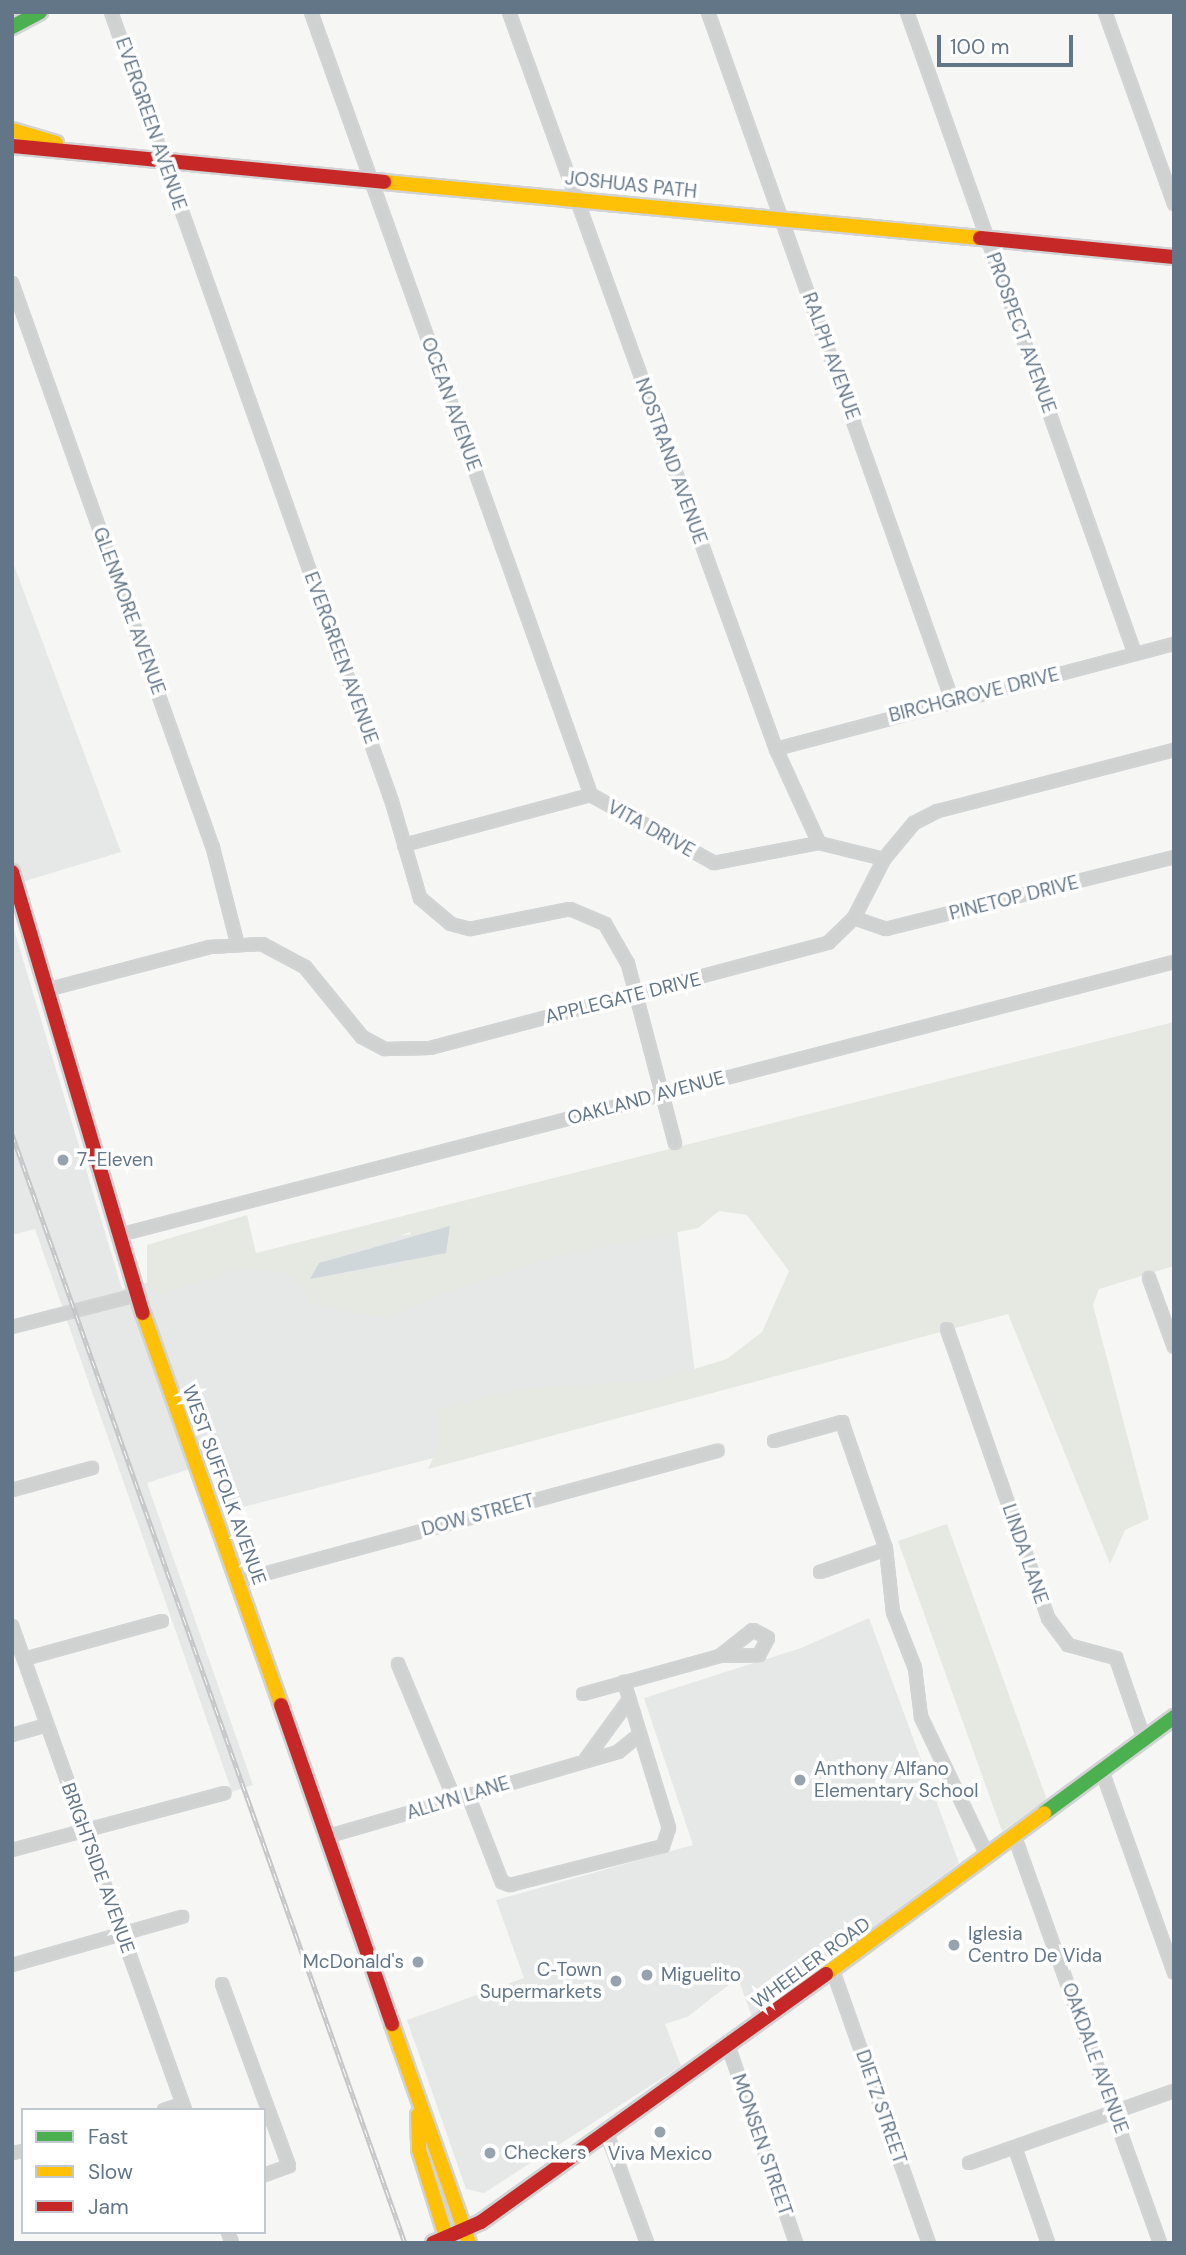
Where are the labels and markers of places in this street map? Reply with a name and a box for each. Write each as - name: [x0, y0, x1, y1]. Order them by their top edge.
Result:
- place label: 7-Eleven: [77, 1149, 153, 1171]
- marker: 7-Eleven: [55, 1152, 71, 1168]
- place label: Anthony Alfano Elementary School: [814, 1758, 978, 1802]
- marker: Anthony Alfano Elementary School: [792, 1772, 808, 1788]
- place label: Iglesia Centro De Vida: [968, 1923, 1102, 1967]
- marker: Iglesia Centro De Vida: [946, 1937, 962, 1953]
- place label: McDonald's: [303, 1951, 404, 1973]
- marker: McDonald's: [410, 1954, 426, 1970]
- place label: C‑Town Supermarkets: [480, 1959, 602, 2003]
- place label: Miguelito: [661, 1964, 741, 1986]
- marker: Miguelito: [639, 1967, 655, 1983]
- marker: C‑Town Supermarkets: [608, 1973, 624, 1989]
- marker: Viva Mexico: [652, 2124, 668, 2140]
- place label: Checkers: [504, 2142, 586, 2164]
- place label: Viva Mexico: [608, 2143, 712, 2165]
- marker: Checkers: [482, 2145, 498, 2161]

